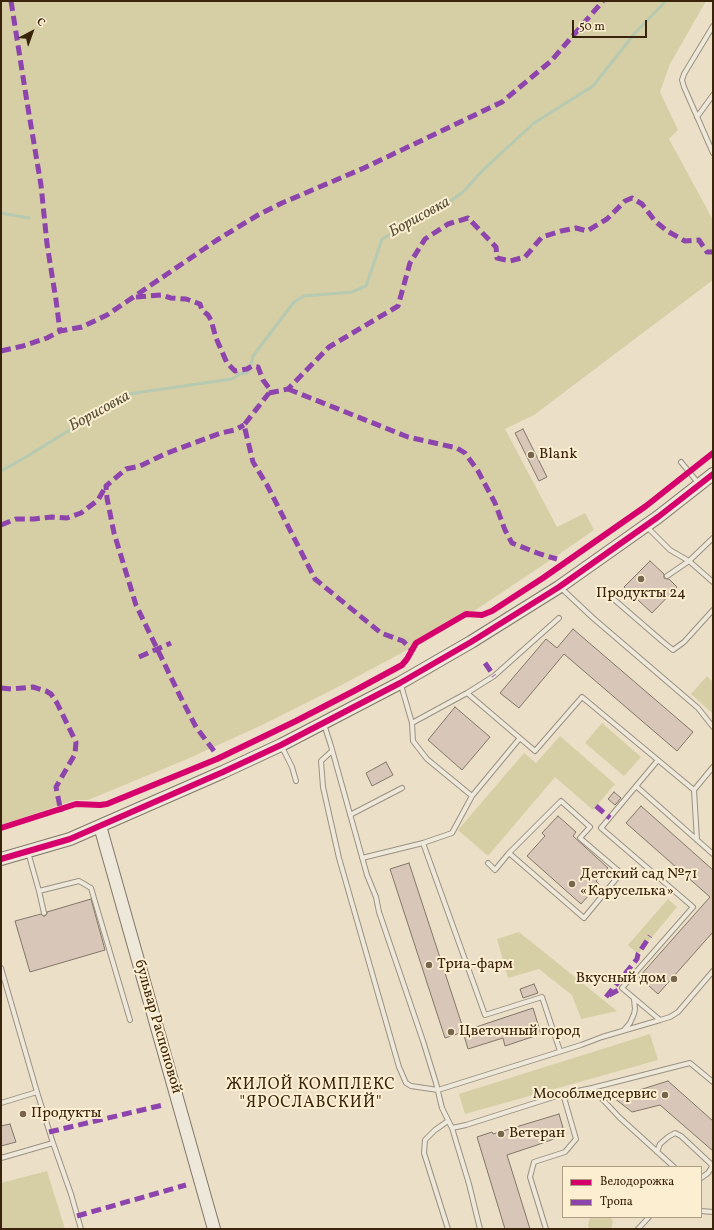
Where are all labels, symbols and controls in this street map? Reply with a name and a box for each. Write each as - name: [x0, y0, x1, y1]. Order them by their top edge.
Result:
- north arrow: [12, 12, 52, 52]
- scale bar: [574, 12, 649, 38]
- text: С: [33, 15, 48, 31]
- text: 50 m: [579, 19, 605, 35]
- water label: Борисовка: [386, 193, 454, 243]
- water label: Борисовка: [66, 387, 134, 437]
- place label: Blank: [539, 446, 577, 464]
- marker: Blank: [526, 450, 536, 460]
- marker: Продукты 24: [636, 574, 646, 584]
- place label: Продукты 24: [596, 585, 686, 603]
- place label: Детский сад №71 «Каруселька»: [580, 866, 698, 901]
- marker: Детский сад №71 «Каруселька»: [567, 879, 577, 889]
- place label: Триа-фарм: [437, 956, 513, 974]
- street label: бульвар Распоповой: [129, 958, 185, 1096]
- marker: Триа-фарм: [424, 960, 434, 970]
- place label: Вкусный дом: [576, 970, 666, 988]
- marker: Вкусный дом: [669, 974, 679, 984]
- place label: Цветочный город: [459, 1023, 580, 1041]
- marker: Цветочный город: [446, 1027, 456, 1037]
- district label: ЖИЛОЙ КОМПЛЕКС "ЯРОСЛАВСКИЙ": [226, 1076, 396, 1114]
- place label: Мособлмедсервис: [533, 1086, 657, 1104]
- marker: Мособлмедсервис: [660, 1090, 670, 1100]
- place label: Продукты: [31, 1105, 101, 1123]
- marker: Продукты: [18, 1109, 28, 1119]
- place label: Ветеран: [509, 1125, 565, 1143]
- marker: Ветеран: [496, 1129, 506, 1139]
- legend: [562, 1166, 702, 1218]
- text: Велодорожка: [600, 1174, 674, 1190]
- text: Тропа: [600, 1194, 633, 1210]

